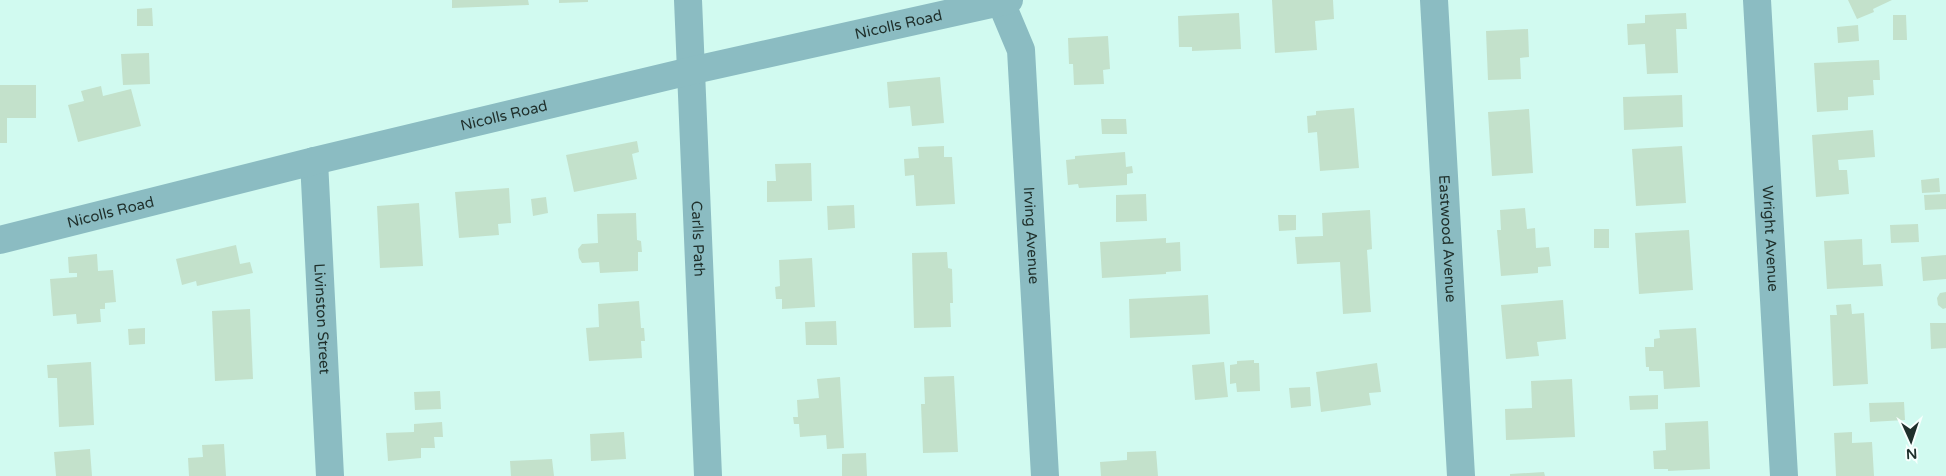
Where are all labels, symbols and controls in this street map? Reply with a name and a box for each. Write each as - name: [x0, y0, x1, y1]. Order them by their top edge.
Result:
- street label: Nicolls Road: [853, 6, 944, 43]
- street label: Nicolls Road: [458, 96, 549, 135]
- street label: Eastwood Avenue: [1435, 174, 1460, 303]
- street label: Wright Avenue: [1759, 185, 1783, 292]
- street label: Irving Avenue: [1020, 186, 1043, 285]
- street label: Nicolls Road: [65, 193, 156, 232]
- street label: Carlls Path: [687, 200, 709, 277]
- street label: Livinston Street: [310, 263, 334, 375]
- north arrow: [1886, 416, 1936, 466]
- text: N: [1906, 445, 1918, 462]

